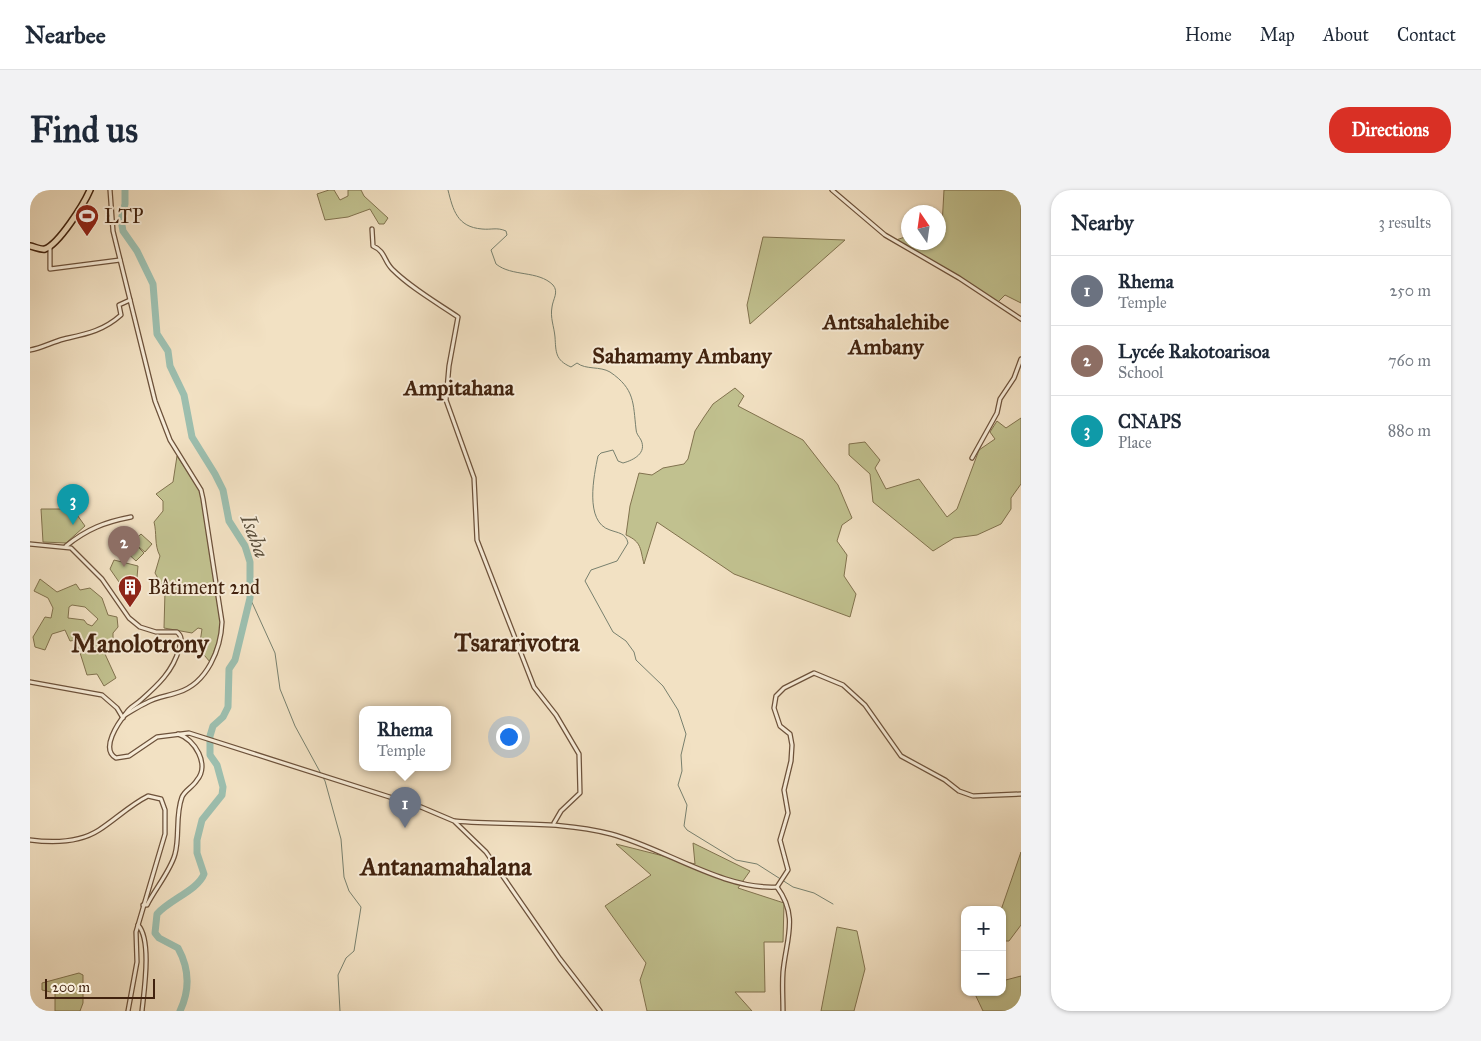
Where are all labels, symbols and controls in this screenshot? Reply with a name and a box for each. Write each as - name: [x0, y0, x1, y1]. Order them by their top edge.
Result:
- text: Nearbee: [25, 20, 106, 50]
- text: Home: [1185, 24, 1232, 46]
- text: Map: [1260, 24, 1295, 46]
- text: About: [1323, 24, 1369, 46]
- text: Contact: [1397, 24, 1456, 46]
- button: Directions: [1329, 107, 1451, 153]
- text: Find us: [30, 109, 138, 152]
- sports icon: LTP: [74, 203, 100, 237]
- place label: LTP: [104, 204, 143, 228]
- north arrow: [901, 205, 946, 250]
- text: Nearby: [1071, 210, 1134, 236]
- text: 3 results: [1378, 213, 1431, 232]
- text: Rhema: [1118, 270, 1174, 293]
- text: 1: [1084, 281, 1090, 300]
- text: 250 m: [1390, 281, 1431, 300]
- text: Temple: [1118, 293, 1167, 312]
- district label: Antsahalehibe Ambany: [821, 308, 949, 360]
- text: Lycée Rakotoarisoa: [1118, 340, 1270, 363]
- district label: Sahamamy Ambany: [592, 342, 773, 369]
- text: 2: [1083, 351, 1091, 370]
- text: 760 m: [1388, 351, 1431, 370]
- text: School: [1118, 363, 1163, 382]
- district label: Ampitahana: [402, 374, 515, 401]
- text: CNAPS: [1118, 410, 1182, 433]
- text: 3: [1084, 421, 1090, 440]
- text: 880 m: [1388, 421, 1431, 440]
- text: Place: [1118, 433, 1152, 452]
- pin: 3: [57, 484, 89, 525]
- water label: Isaha: [235, 510, 275, 561]
- pin: 2: [108, 526, 140, 567]
- building icon: Bâtiment 2nd: [117, 574, 143, 608]
- place label: Bâtiment 2nd: [148, 575, 260, 599]
- district label: Tsararivotra: [453, 627, 580, 658]
- district label: Manolotrony: [71, 628, 210, 659]
- popup: [359, 706, 451, 771]
- text: Rhema: [377, 718, 433, 741]
- your location: [496, 724, 522, 750]
- text: Temple: [377, 741, 426, 760]
- pin: 1: [389, 787, 421, 828]
- district label: Antanamahalana: [358, 851, 532, 882]
- map controls: [961, 906, 1006, 996]
- button: +: [961, 906, 1006, 951]
- button: −: [961, 951, 1006, 996]
- scale bar: [45, 976, 155, 999]
- text: 200 m: [52, 979, 90, 996]

